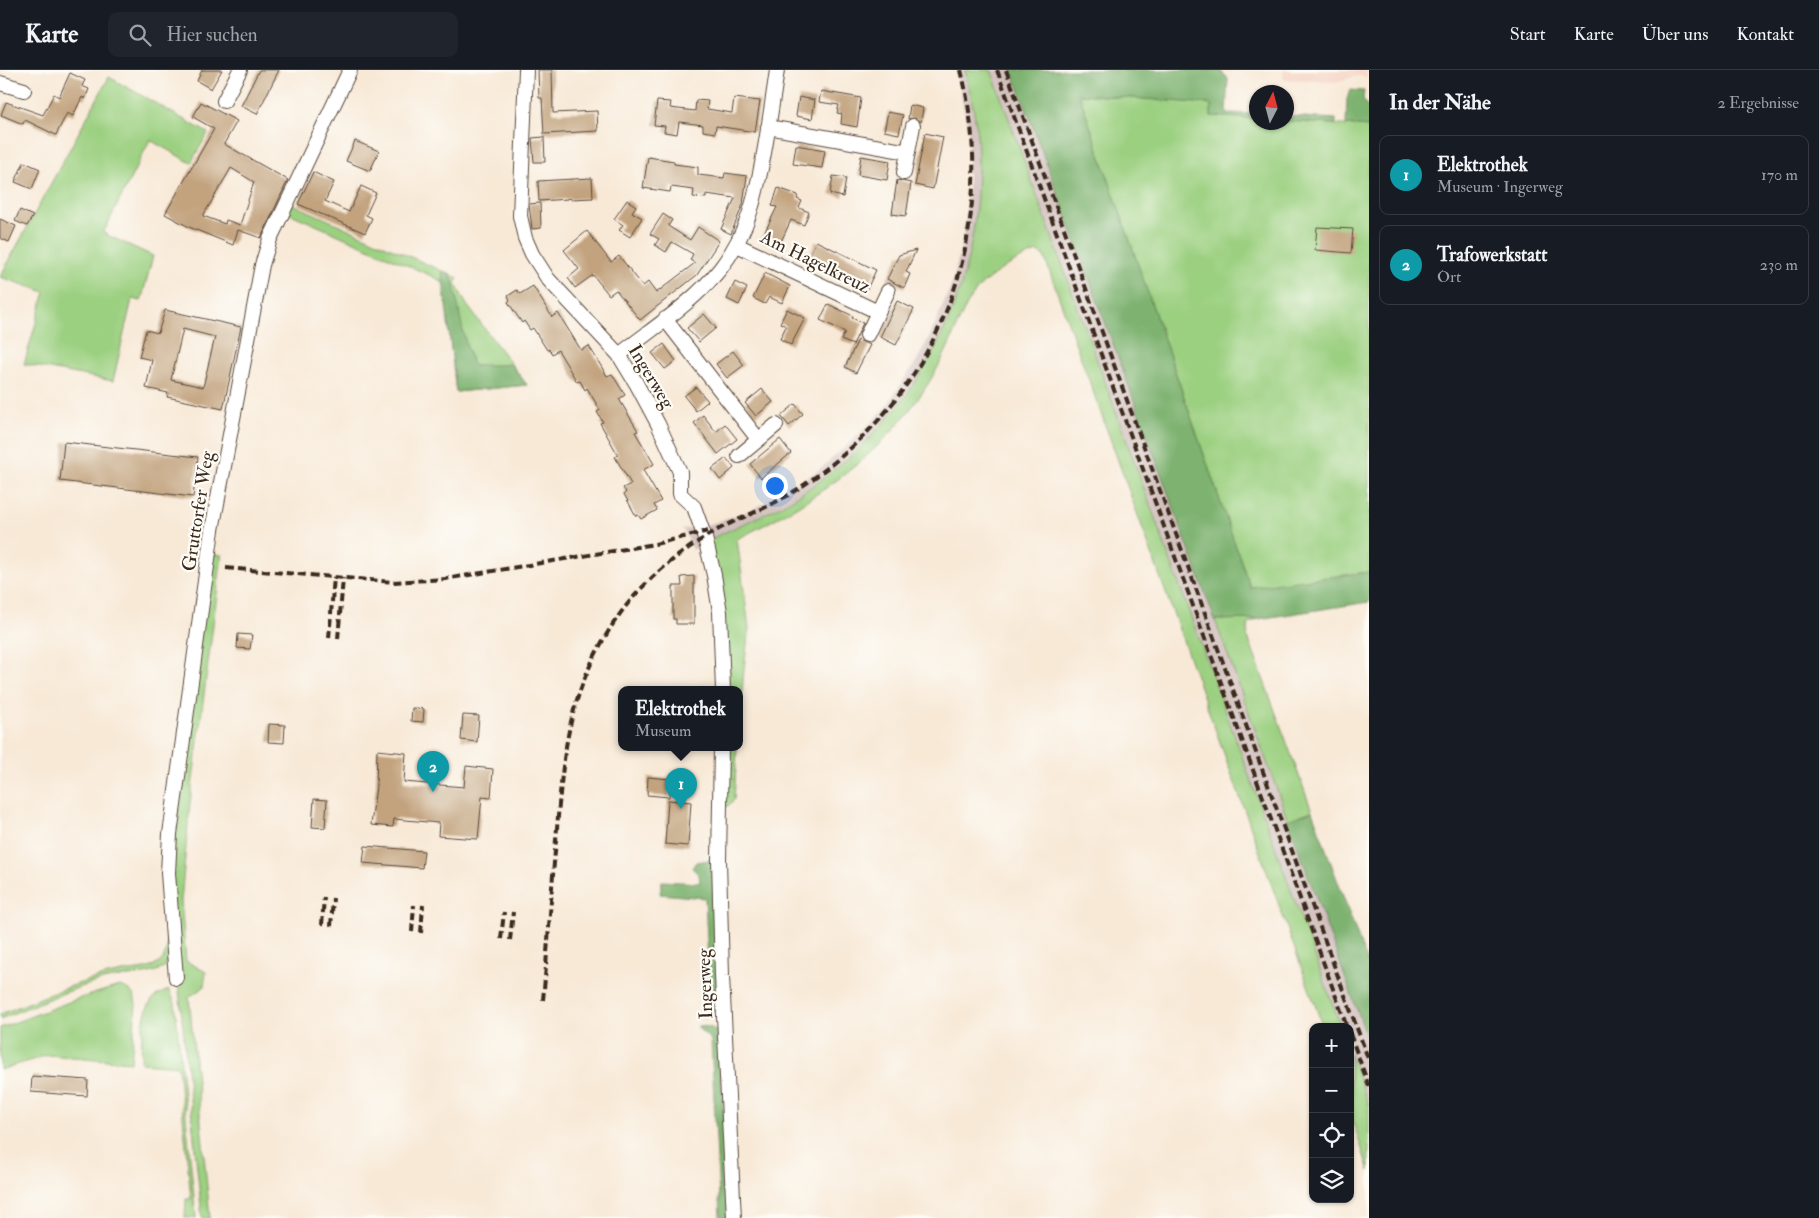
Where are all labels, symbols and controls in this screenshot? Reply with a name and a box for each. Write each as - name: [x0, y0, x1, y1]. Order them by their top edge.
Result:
- search box: [108, 12, 458, 57]
- text: Karte: [25, 19, 78, 50]
- icon: search: [126, 21, 154, 49]
- text: Hier suchen: [166, 23, 258, 47]
- text: Start: [1510, 23, 1546, 46]
- text: Karte: [1574, 23, 1614, 46]
- text: Über uns: [1642, 23, 1708, 46]
- text: Kontakt: [1736, 23, 1794, 46]
- north arrow: [1249, 85, 1294, 130]
- text: In der Nähe: [1389, 89, 1491, 116]
- text: 2 Ergebnisse: [1718, 93, 1799, 113]
- text: Elektrothek: [1437, 153, 1528, 177]
- text: 1: [1403, 165, 1409, 185]
- text: 170 m: [1761, 165, 1798, 185]
- text: Museum · Ingerweg: [1437, 177, 1563, 197]
- street label: Am Hagelkreuz: [756, 224, 875, 299]
- text: Trafowerkstatt: [1437, 243, 1547, 267]
- text: 2: [1402, 255, 1410, 275]
- text: 230 m: [1760, 255, 1798, 275]
- text: Ort: [1437, 267, 1461, 287]
- street label: Ingerweg: [623, 340, 680, 414]
- street label: Gruttorfer Weg: [177, 449, 219, 573]
- your location: [762, 473, 788, 499]
- popup: [618, 686, 743, 751]
- text: Elektrothek: [635, 697, 726, 721]
- text: Museum: [635, 721, 691, 741]
- pin: 2: [417, 751, 449, 792]
- pin: 1: [665, 768, 697, 809]
- street label: Ingerweg: [692, 948, 718, 1020]
- map controls: [1309, 1023, 1354, 1203]
- button: +: [1309, 1023, 1354, 1068]
- button: −: [1309, 1068, 1354, 1113]
- button: locate: [1309, 1113, 1354, 1158]
- button: layers: [1309, 1158, 1354, 1203]

